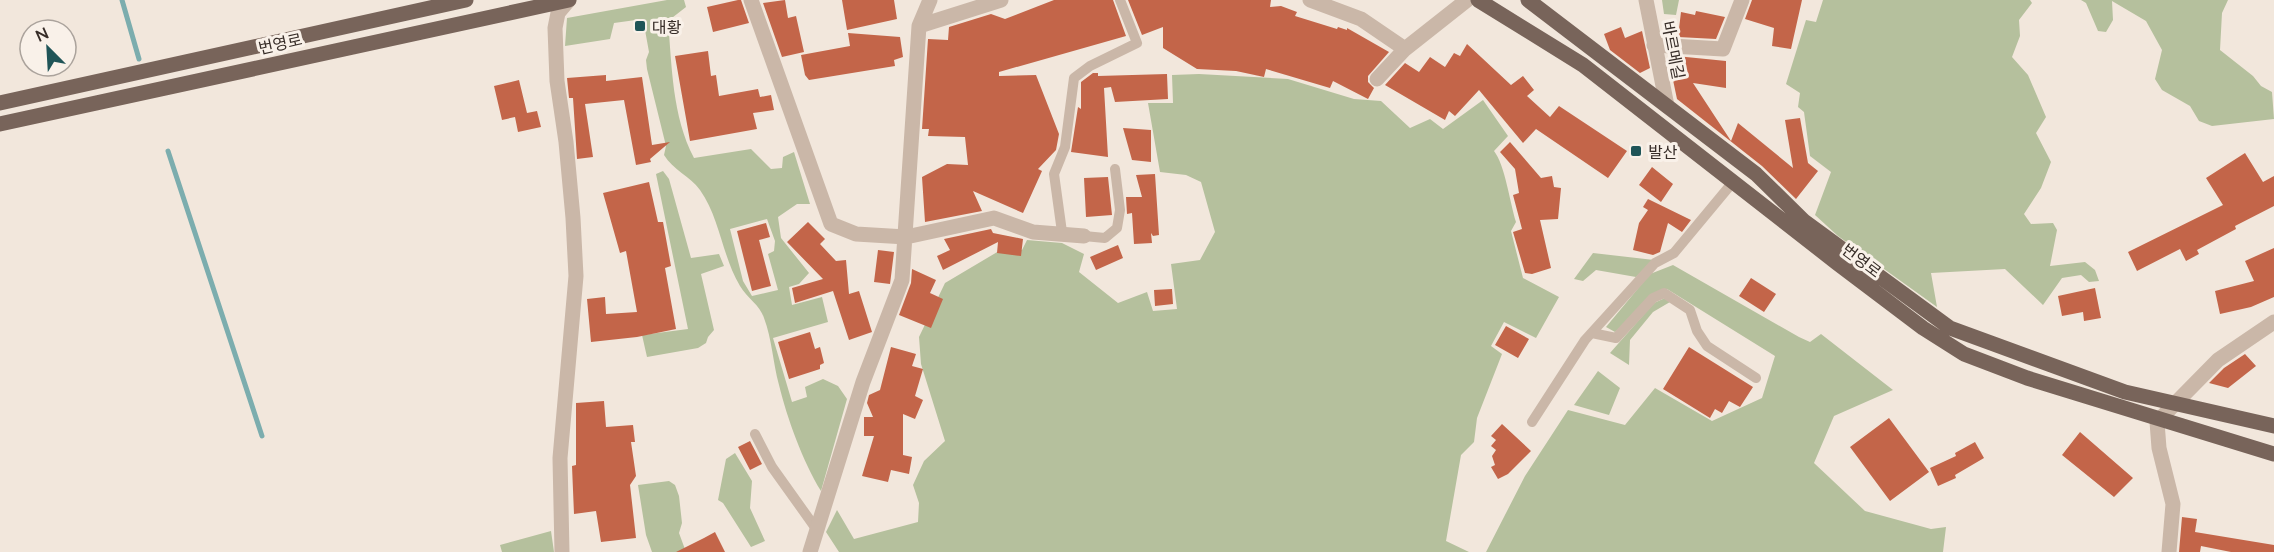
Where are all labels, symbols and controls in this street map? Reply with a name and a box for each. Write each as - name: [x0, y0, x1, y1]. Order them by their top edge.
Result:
- place label: 대황: [652, 17, 682, 36]
- north arrow: [18, 18, 78, 78]
- marker: 대황: [633, 19, 647, 33]
- street label: 바르메길: [1659, 19, 1689, 81]
- text: N: [32, 23, 51, 45]
- street label: 번영로: [256, 29, 304, 57]
- place label: 발산: [1648, 142, 1678, 161]
- marker: 발산: [1629, 144, 1643, 158]
- street label: 번영로: [1839, 239, 1886, 281]

